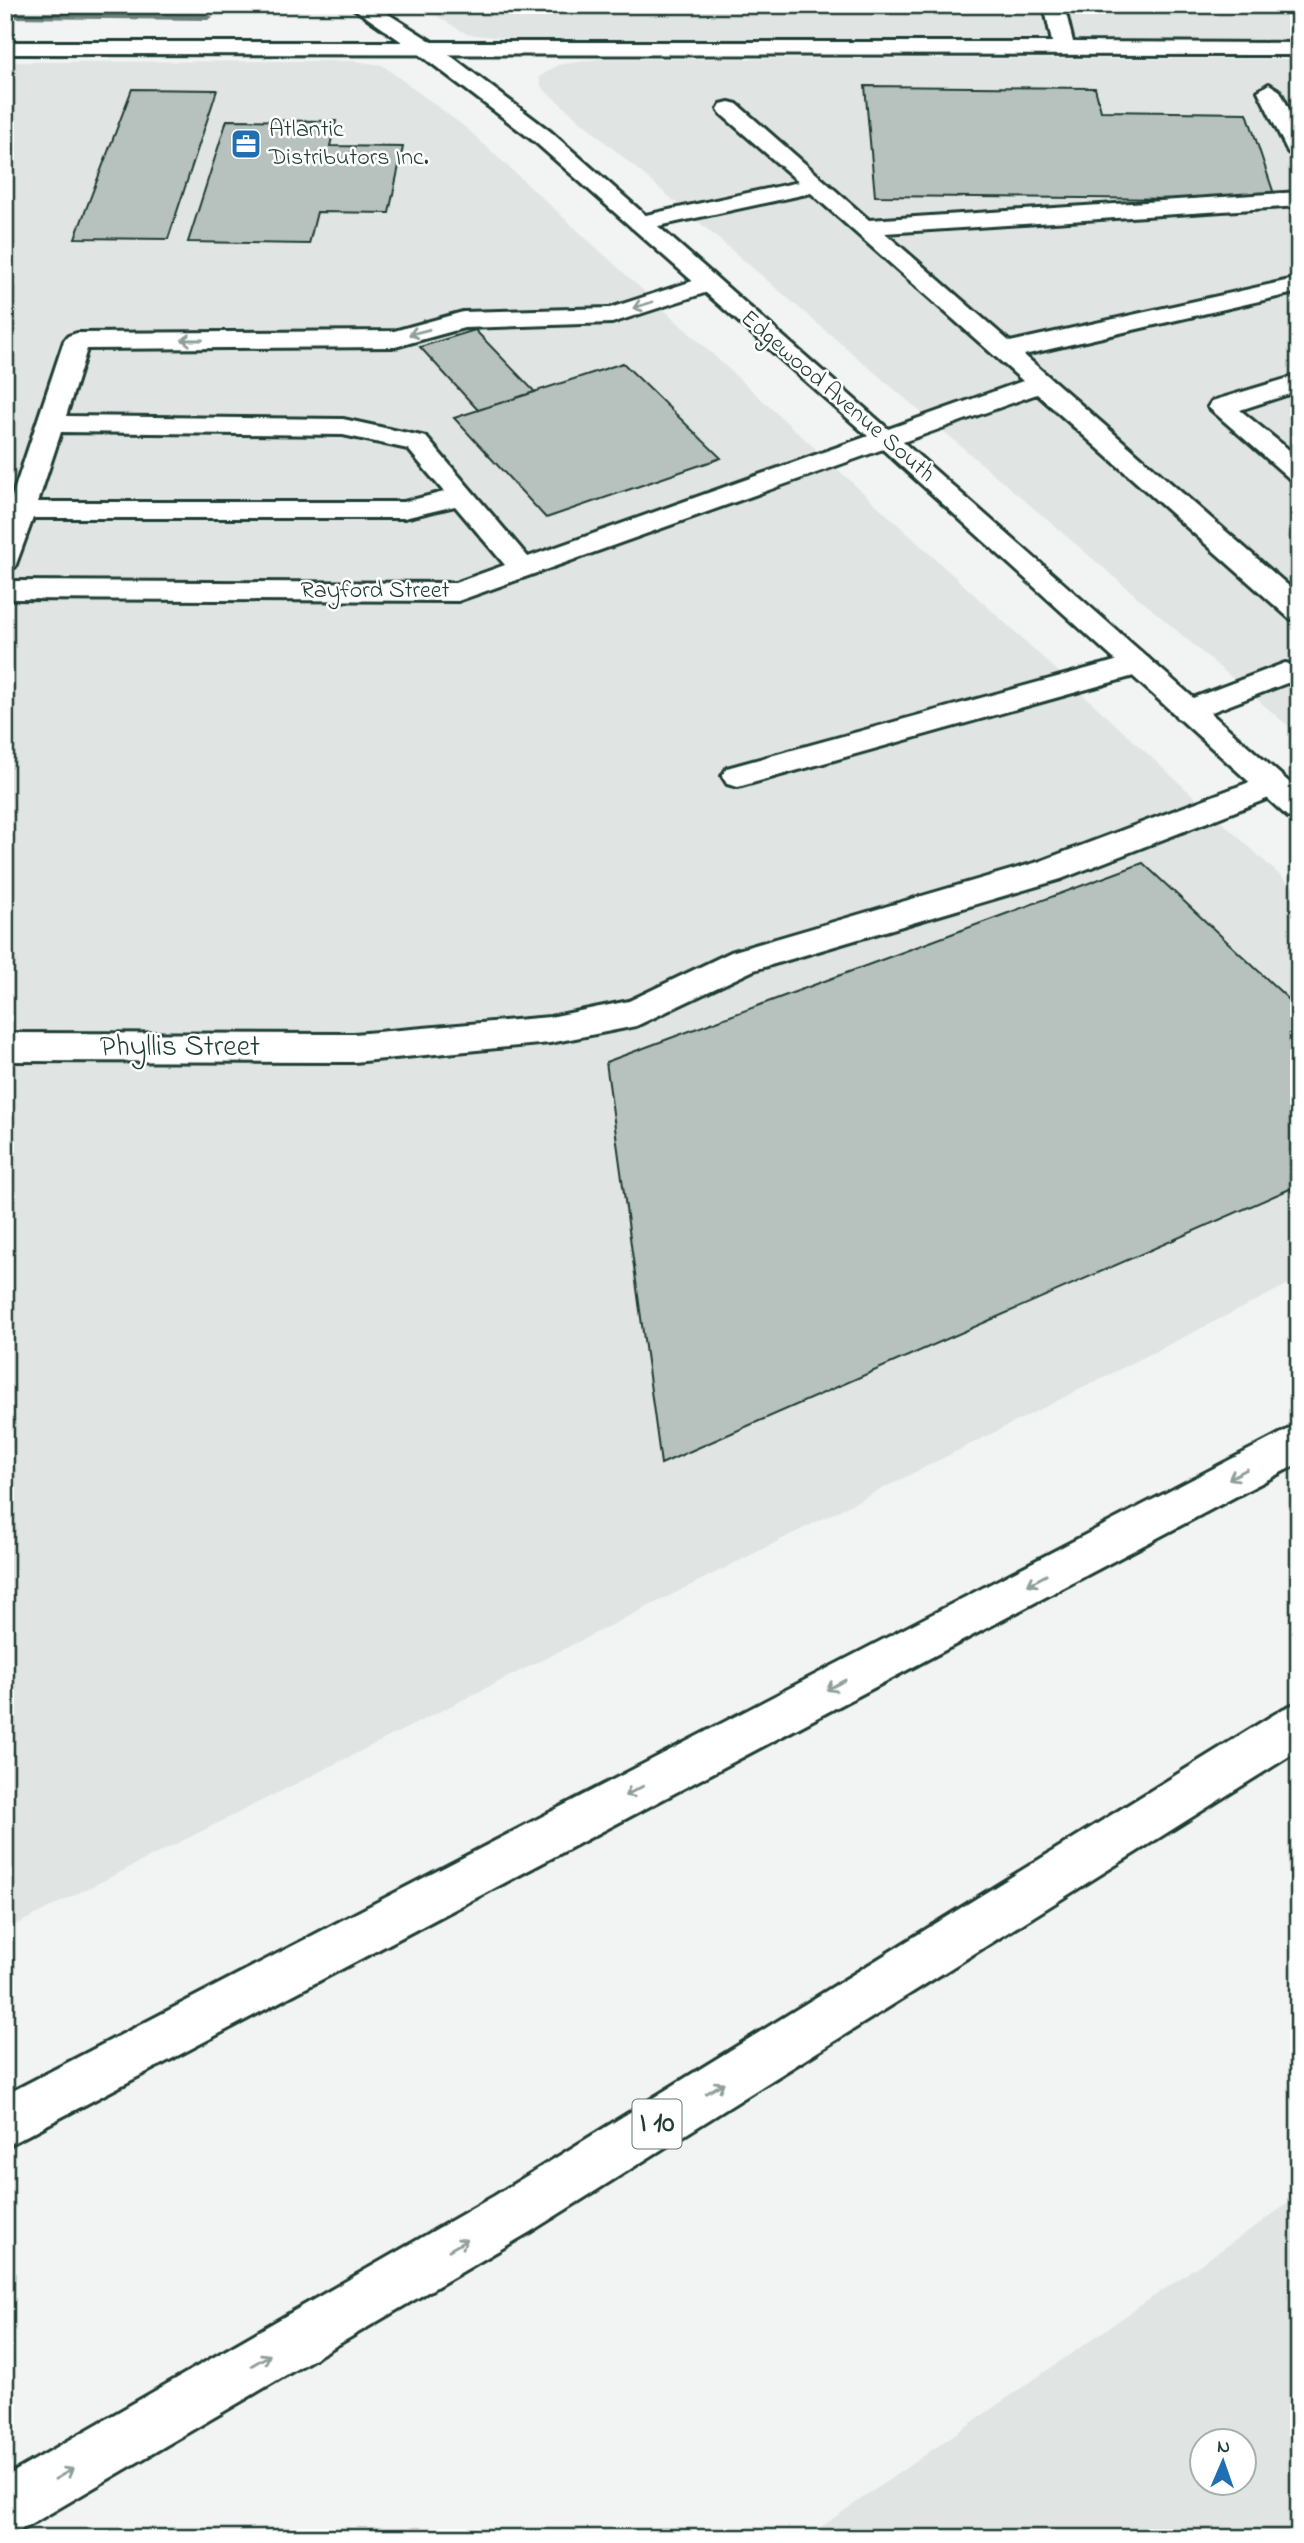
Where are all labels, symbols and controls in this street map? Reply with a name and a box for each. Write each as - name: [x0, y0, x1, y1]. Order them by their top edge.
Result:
- place label: Atlantic Distributors Inc.: [268, 113, 429, 176]
- office icon: Atlantic Distributors Inc.: [229, 127, 263, 161]
- one-way arrow: [632, 300, 654, 312]
- street label: Edgewood Avenue South: [732, 302, 942, 492]
- one-way arrow: [408, 327, 430, 340]
- one-way arrow: [181, 333, 204, 347]
- street label: Rayford Street: [300, 574, 450, 610]
- street label: Phyllis Street: [100, 1026, 260, 1070]
- one-way arrow: [1229, 1467, 1249, 1481]
- one-way arrow: [1027, 1573, 1048, 1587]
- one-way arrow: [826, 1679, 846, 1693]
- one-way arrow: [624, 1785, 645, 1799]
- one-way arrow: [704, 2081, 724, 2095]
- road number: I 10: [632, 2100, 682, 2148]
- one-way arrow: [448, 2238, 468, 2252]
- one-way arrow: [251, 2352, 271, 2366]
- north arrow: [1188, 2428, 1258, 2498]
- text: N: [1217, 2434, 1231, 2461]
- one-way arrow: [54, 2467, 74, 2481]

